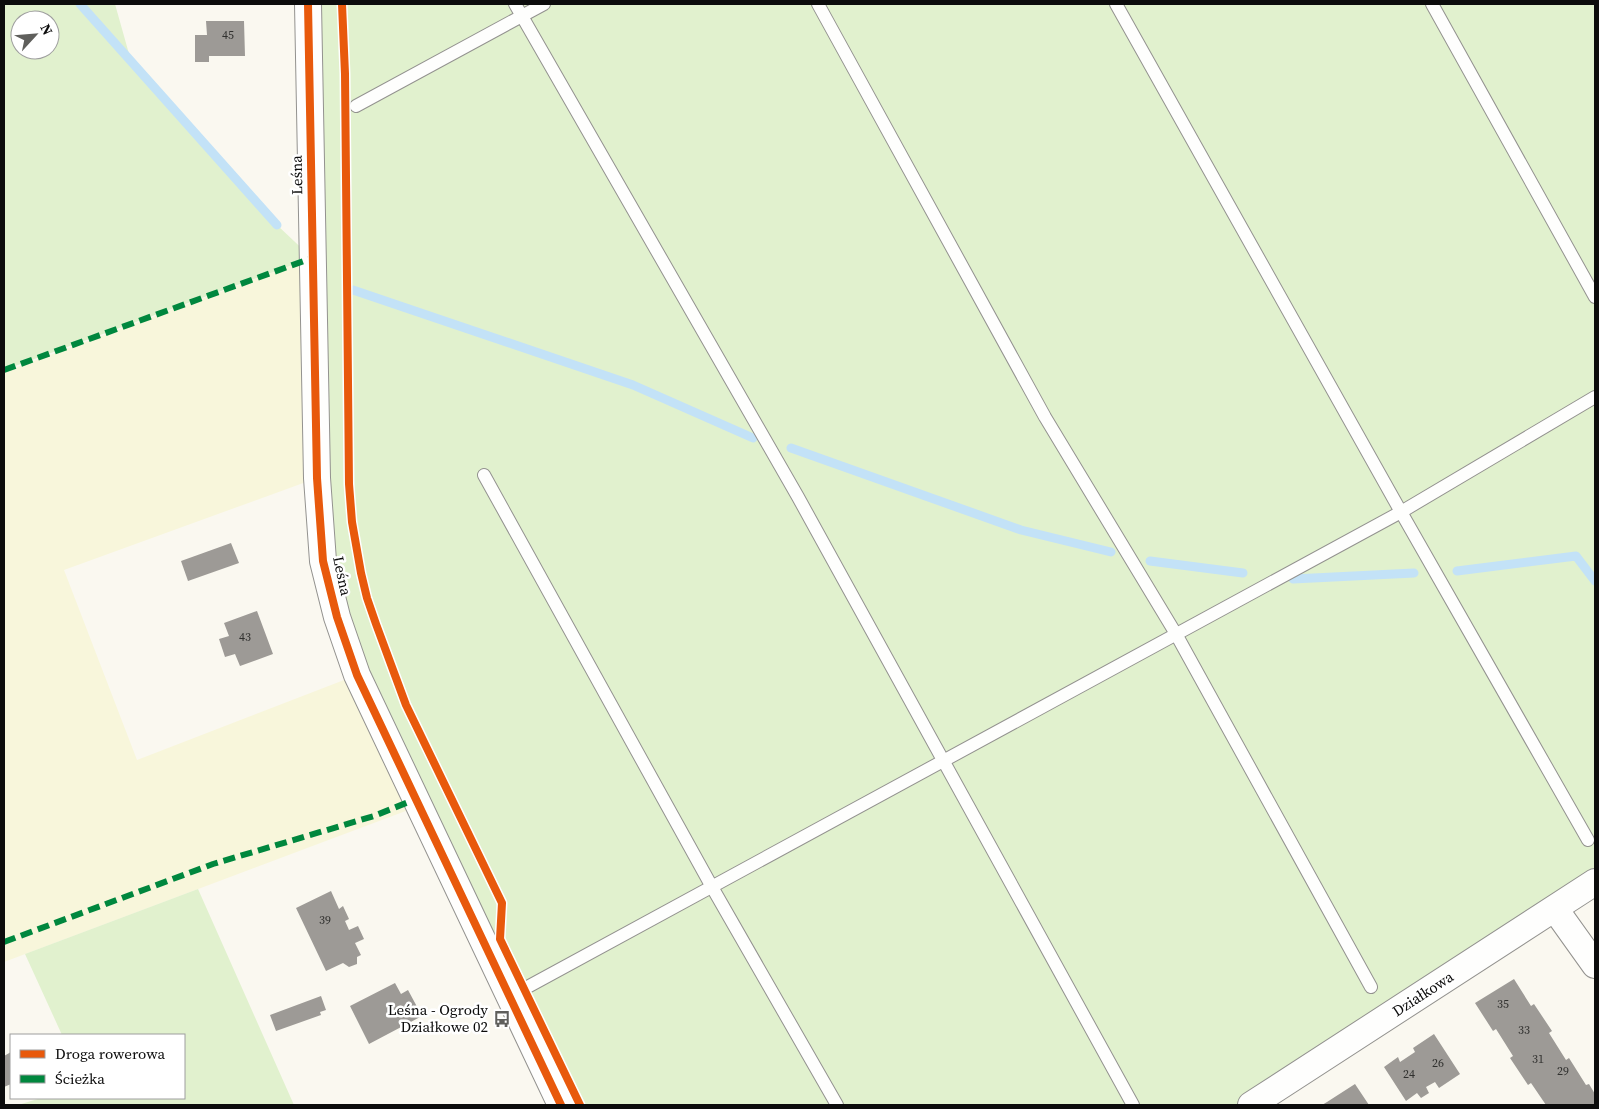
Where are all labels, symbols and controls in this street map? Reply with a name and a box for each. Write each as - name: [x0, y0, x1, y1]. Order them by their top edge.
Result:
- north arrow: [10, 10, 60, 60]
- text: N: [35, 20, 58, 38]
- house number: 45: [222, 27, 234, 43]
- street label: Leśna: [286, 155, 307, 195]
- street label: Leśna: [328, 554, 357, 598]
- house number: 43: [239, 629, 251, 645]
- house number: 39: [319, 912, 331, 928]
- street label: Działkowa: [1388, 966, 1458, 1021]
- house number: 35: [1497, 996, 1509, 1012]
- place label: Leśna - Ogrody Działkowe 02: [388, 999, 488, 1037]
- bus stop icon: Leśna - Ogrody Działkowe 02: [492, 1009, 512, 1029]
- house number: 33: [1518, 1022, 1530, 1038]
- legend: [10, 1034, 185, 1099]
- text: Droga rowerowa: [55, 1043, 166, 1064]
- house number: 31: [1532, 1051, 1544, 1067]
- house number: 26: [1432, 1055, 1444, 1071]
- house number: 29: [1557, 1063, 1569, 1079]
- house number: 24: [1403, 1066, 1415, 1082]
- text: Ścieżka: [55, 1068, 105, 1089]

